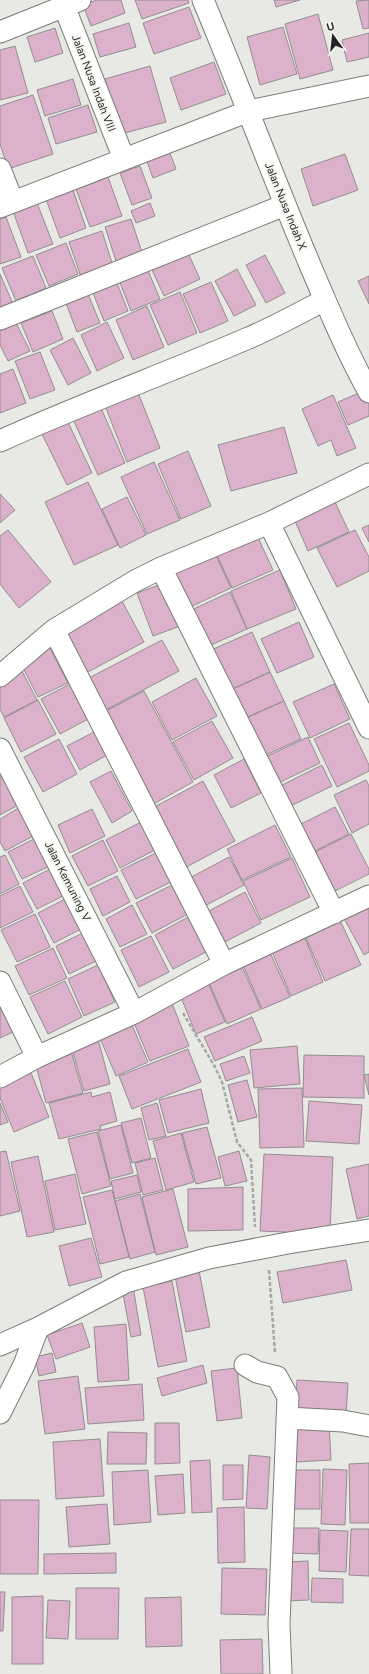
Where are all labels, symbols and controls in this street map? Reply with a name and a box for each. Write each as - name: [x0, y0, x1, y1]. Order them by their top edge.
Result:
- north arrow: [313, 16, 353, 56]
- text: U: [325, 19, 336, 34]
- street label: Jalan Nusa Indah VIII: [69, 33, 118, 134]
- street label: Jalan Nusa Indah X: [262, 161, 309, 252]
- street label: Jalan Kemuning V: [42, 839, 93, 924]

